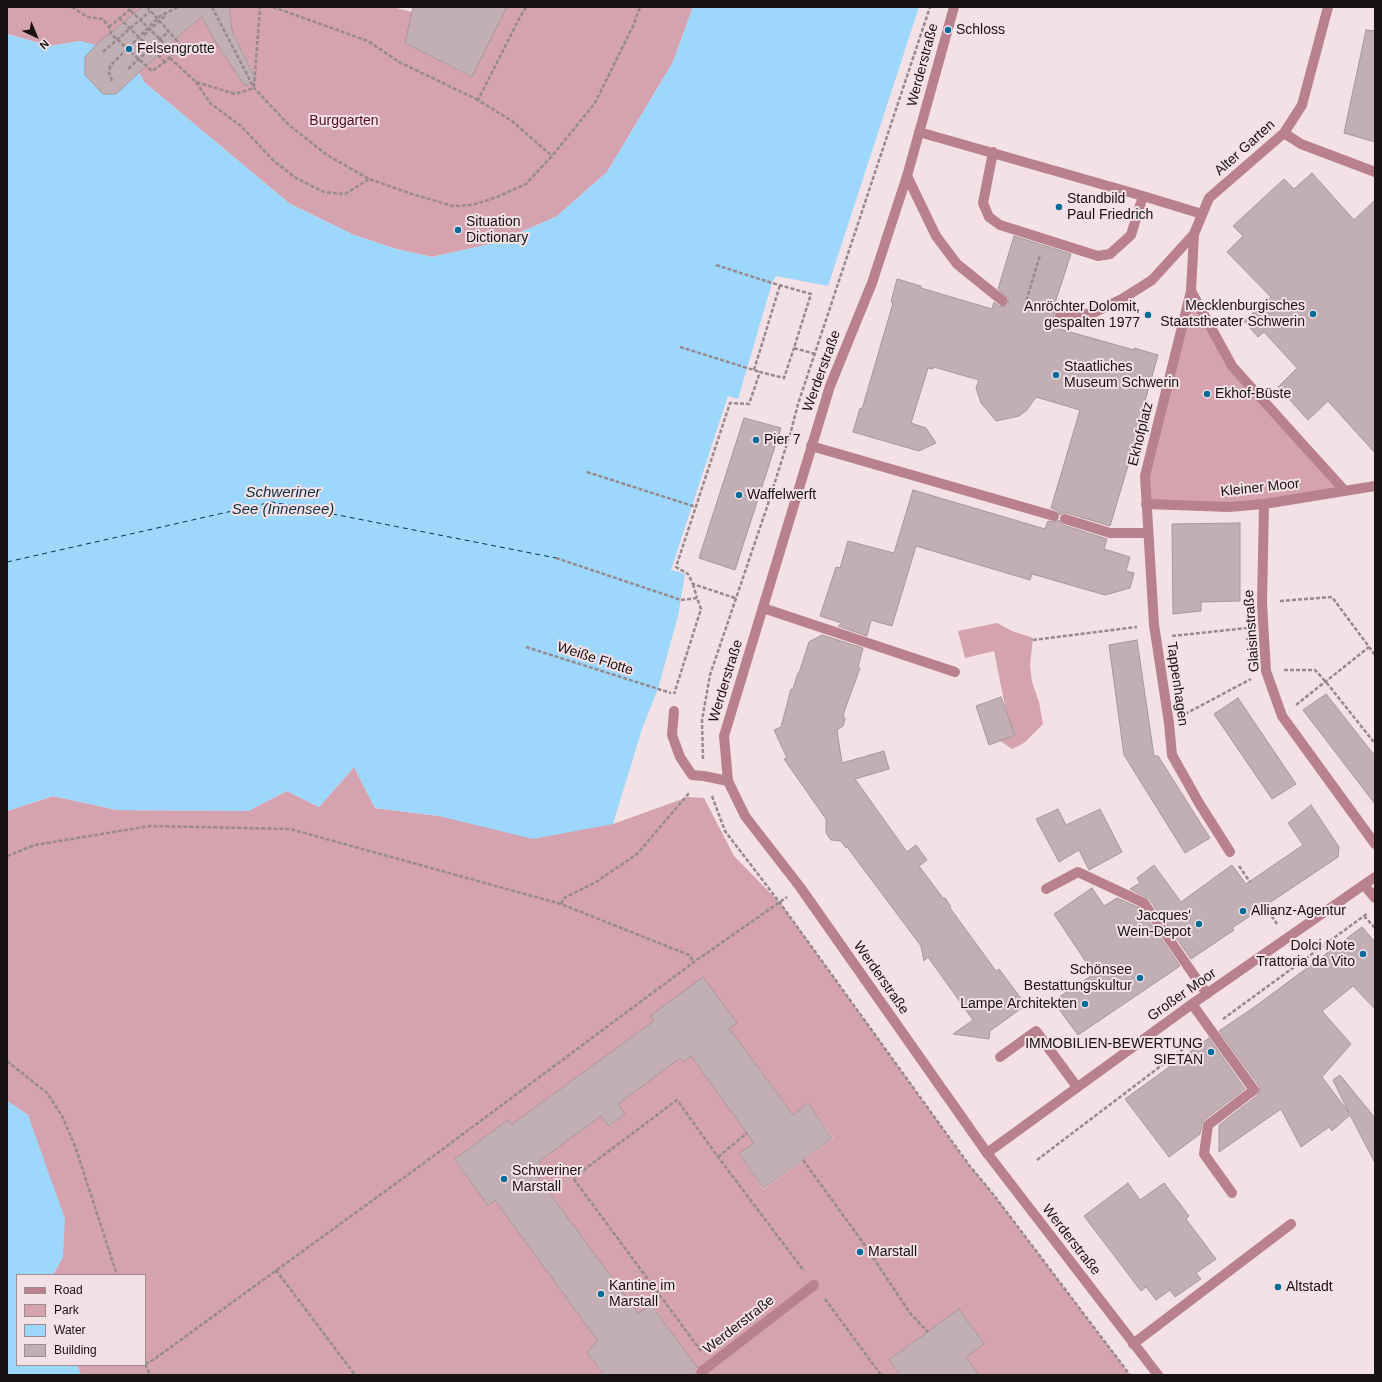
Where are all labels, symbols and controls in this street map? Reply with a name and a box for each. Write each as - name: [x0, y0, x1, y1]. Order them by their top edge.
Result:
- north arrow: [16, 16, 56, 56]
- street label: Werderstraße: [904, 22, 942, 108]
- place label: Schloss: [956, 22, 1005, 38]
- marker: Schloss: [943, 25, 953, 35]
- text: N: [37, 38, 51, 52]
- place label: Felsengrotte: [137, 41, 215, 57]
- marker: Felsengrotte: [124, 44, 134, 54]
- park label: Burggarten: [309, 113, 379, 129]
- street label: Alter Garten: [1211, 117, 1279, 179]
- place label: Standbild Paul Friedrich: [1067, 191, 1153, 224]
- marker: Standbild Paul Friedrich: [1054, 202, 1064, 212]
- place label: Situation Dictionary: [466, 214, 528, 246]
- marker: Situation Dictionary: [453, 225, 463, 235]
- place label: Mecklenburgisches Staatstheater Schwerin: [1160, 298, 1305, 330]
- place label: Anröchter Dolomit, gespalten 1977: [1024, 299, 1140, 332]
- marker: Mecklenburgisches Staatstheater Schwerin: [1308, 309, 1318, 319]
- marker: Anröchter Dolomit, gespalten 1977: [1143, 310, 1153, 320]
- street label: Werderstraße: [800, 328, 844, 414]
- place label: Staatliches Museum Schwerin: [1064, 359, 1179, 392]
- marker: Staatliches Museum Schwerin: [1051, 370, 1061, 380]
- place label: Ekhof-Büste: [1215, 386, 1291, 402]
- marker: Ekhof-Büste: [1202, 389, 1212, 399]
- street label: Ekhofplatz: [1125, 400, 1157, 468]
- place label: Pier 7: [764, 432, 801, 448]
- marker: Pier 7: [751, 435, 761, 445]
- street label: Kleiner Moor: [1220, 475, 1300, 501]
- water label: Schweriner See (Innensee): [232, 484, 334, 519]
- place label: Waffelwerft: [747, 487, 816, 503]
- marker: Waffelwerft: [734, 490, 744, 500]
- street label: Glaisinstraße: [1241, 589, 1263, 673]
- street label: Werderstraße: [705, 638, 747, 724]
- street label: Weiße Flotte: [555, 639, 635, 679]
- street label: Tappenhagen: [1163, 641, 1191, 727]
- place label: Allianz-Agentur: [1251, 903, 1346, 919]
- marker: Allianz-Agentur: [1238, 906, 1248, 916]
- place label: Jacques' Wein-Depot: [1117, 908, 1191, 940]
- marker: Jacques' Wein-Depot: [1194, 919, 1204, 929]
- street label: Werderstraße: [850, 938, 912, 1018]
- place label: Dolci Note Trattoria da Vito: [1256, 938, 1355, 970]
- marker: Dolci Note Trattoria da Vito: [1358, 949, 1368, 959]
- place label: Schönsee Bestattungskultur: [1024, 962, 1132, 994]
- street label: Großer Moor: [1144, 965, 1220, 1025]
- marker: Schönsee Bestattungskultur: [1135, 973, 1145, 983]
- place label: Lampe Architekten: [960, 996, 1077, 1012]
- marker: Lampe Architekten: [1080, 999, 1090, 1009]
- place label: IMMOBILIEN-BEWERTUNG SIETAN: [1025, 1036, 1203, 1068]
- marker: IMMOBILIEN-BEWERTUNG SIETAN: [1206, 1047, 1216, 1057]
- place label: Schweriner Marstall: [512, 1163, 582, 1196]
- marker: Schweriner Marstall: [499, 1174, 509, 1184]
- street label: Werderstraße: [1038, 1201, 1104, 1279]
- place label: Marstall: [868, 1244, 917, 1260]
- marker: Marstall: [855, 1247, 865, 1257]
- legend: [16, 1274, 146, 1366]
- place label: Kantine im Marstall: [609, 1278, 675, 1310]
- place label: Altstadt: [1286, 1279, 1333, 1295]
- marker: Altstadt: [1273, 1282, 1283, 1292]
- text: Road: [54, 1283, 83, 1297]
- marker: Kantine im Marstall: [596, 1289, 606, 1299]
- street label: Werderstraße: [700, 1292, 778, 1358]
- text: Park: [54, 1303, 79, 1317]
- text: Water: [54, 1323, 86, 1337]
- text: Building: [54, 1343, 97, 1357]

